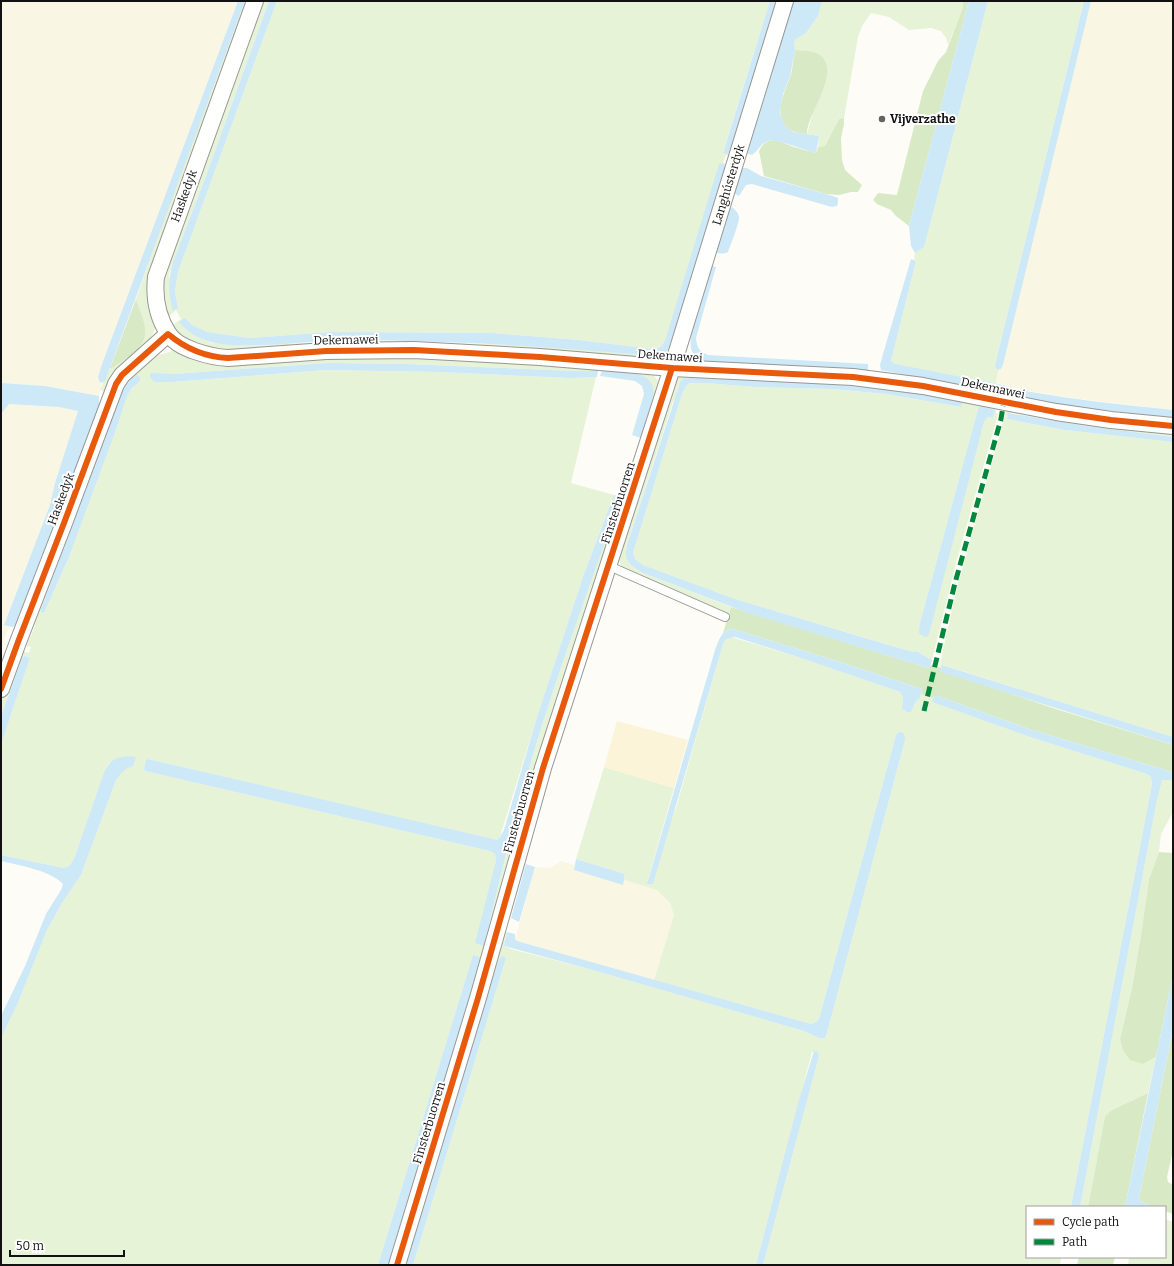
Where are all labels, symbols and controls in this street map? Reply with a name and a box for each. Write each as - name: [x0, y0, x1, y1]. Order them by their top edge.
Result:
- place label: Vijverzathe: [890, 112, 956, 127]
- marker: Vijverzathe: [877, 114, 887, 124]
- street label: Langhústerdyk: [709, 143, 747, 227]
- street label: Haskedyk: [168, 168, 200, 224]
- street label: Dekemawei: [313, 332, 379, 348]
- street label: Dekemawei: [637, 347, 703, 365]
- street label: Dekemawei: [960, 374, 1027, 402]
- street label: Finsterbuorren: [598, 460, 638, 546]
- street label: Haskedyk: [45, 471, 77, 527]
- street label: Finsterbuorren: [501, 769, 538, 855]
- street label: Finsterbuorren: [410, 1080, 448, 1166]
- legend: [1026, 1206, 1166, 1258]
- text: Cycle path: [1062, 1215, 1120, 1229]
- scale bar: [10, 1232, 124, 1258]
- text: Path: [1062, 1235, 1088, 1249]
- text: 50 m: [16, 1239, 45, 1253]

